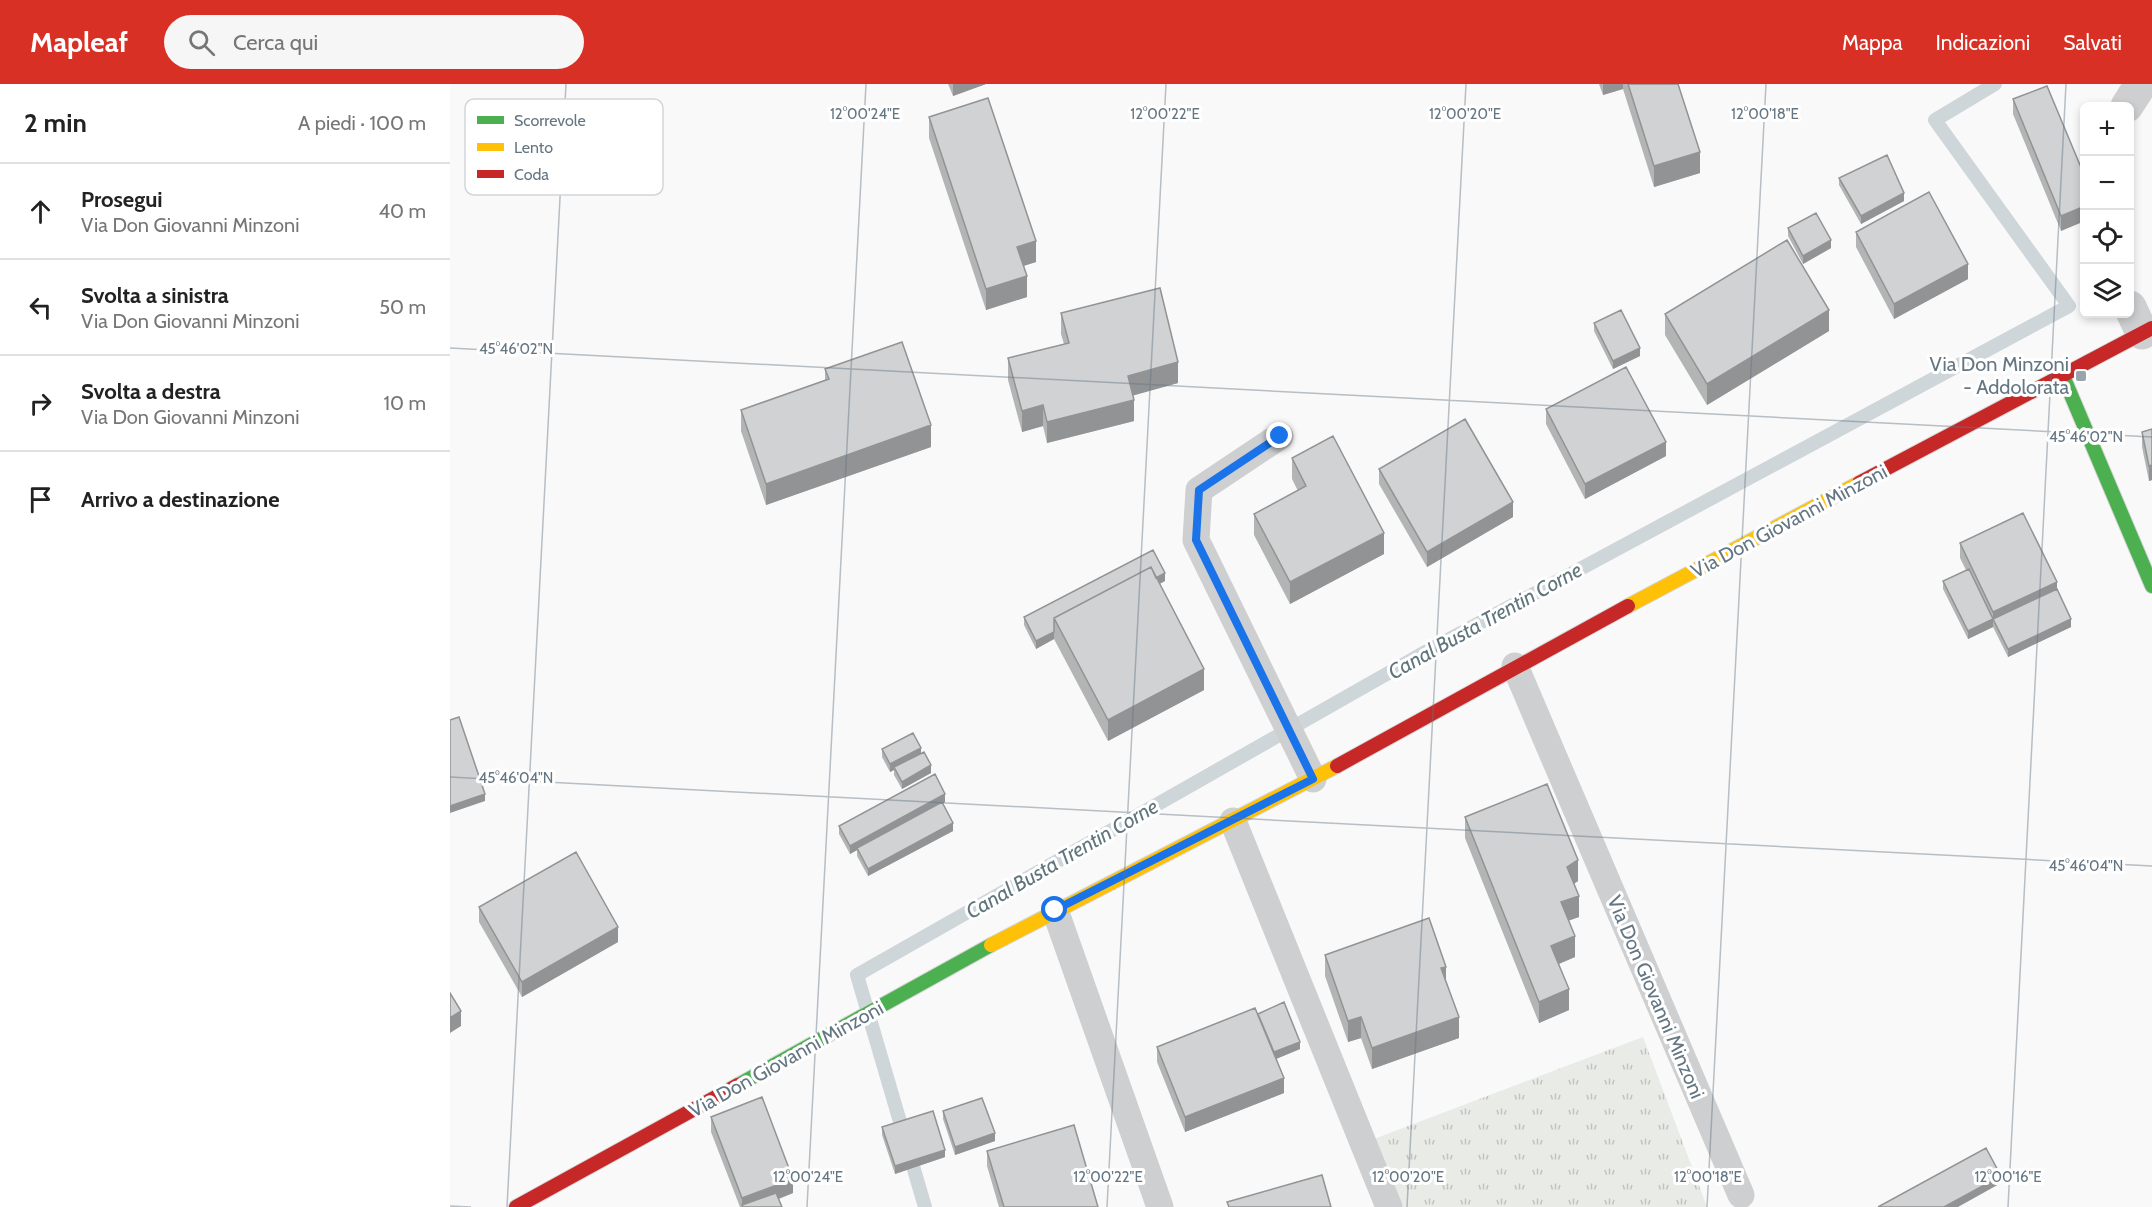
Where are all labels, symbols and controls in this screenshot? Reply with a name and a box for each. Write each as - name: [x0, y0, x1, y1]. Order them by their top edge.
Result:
- search box: [164, 15, 584, 69]
- text: Mapleaf: [30, 25, 128, 59]
- icon: search: [185, 26, 218, 59]
- text: Cerca qui: [233, 29, 318, 56]
- text: Mappa: [1842, 30, 1903, 55]
- text: Indicazioni: [1936, 30, 2030, 55]
- text: Salvati: [2063, 30, 2122, 55]
- legend: [465, 99, 663, 195]
- map controls: [2080, 102, 2134, 318]
- button: +: [2080, 102, 2134, 156]
- text: 12°00'24"E: [830, 105, 900, 123]
- text: 12°00'22"E: [1130, 105, 1200, 123]
- text: 12°00'20"E: [1429, 105, 1501, 123]
- text: 12°00'18"E: [1731, 105, 1799, 123]
- text: 2 min: [24, 107, 87, 139]
- text: A piedi · 100 m: [298, 111, 426, 135]
- text: Scorrevole: [514, 111, 586, 130]
- text: Lento: [514, 138, 553, 157]
- button: −: [2080, 156, 2134, 210]
- text: Coda: [514, 165, 549, 184]
- text: Prosegui: [81, 186, 163, 213]
- icon: ahead: [24, 195, 57, 228]
- text: 40 m: [378, 199, 426, 223]
- button: locate: [2080, 210, 2134, 264]
- text: Via Don Giovanni Minzoni: [81, 213, 299, 237]
- button: layers: [2080, 264, 2134, 318]
- text: Svolta a sinistra: [81, 282, 229, 309]
- icon: left: [24, 291, 57, 324]
- text: 50 m: [379, 295, 426, 319]
- text: Via Don Giovanni Minzoni: [81, 309, 299, 333]
- text: 45°46'02"N: [479, 340, 553, 358]
- place label: Via Don Minzoni - Addolorata: [1929, 352, 2069, 399]
- marker: Via Don Minzoni - Addolorata: [2074, 369, 2088, 383]
- text: Svolta a destra: [81, 378, 221, 405]
- icon: right: [24, 387, 57, 420]
- text: 10 m: [383, 391, 426, 415]
- text: Via Don Giovanni Minzoni: [81, 405, 299, 429]
- route end: [1266, 422, 1292, 448]
- text: 45°46'02"N: [2049, 428, 2123, 446]
- street label: Via Don Giovanni Minzoni: [1687, 459, 1891, 583]
- icon: arrive: [24, 483, 57, 516]
- text: Arrivo a destinazione: [81, 486, 279, 513]
- water label: Canal Busta Trentin Corne: [1383, 557, 1586, 684]
- text: 45°46'04"N: [479, 769, 553, 787]
- water label: Canal Busta Trentin Corne: [961, 793, 1163, 924]
- text: 45°46'04"N: [2049, 857, 2123, 875]
- street label: Via Don Giovanni Minzoni: [1602, 892, 1710, 1102]
- route start: [1041, 896, 1067, 922]
- street label: Via Don Giovanni Minzoni: [685, 996, 887, 1122]
- text: 12°00'24"E: [773, 1168, 843, 1186]
- text: 12°00'22"E: [1073, 1168, 1143, 1186]
- text: 12°00'20"E: [1372, 1168, 1444, 1186]
- text: 12°00'18"E: [1674, 1168, 1742, 1186]
- text: 12°00'16"E: [1974, 1168, 2042, 1186]

